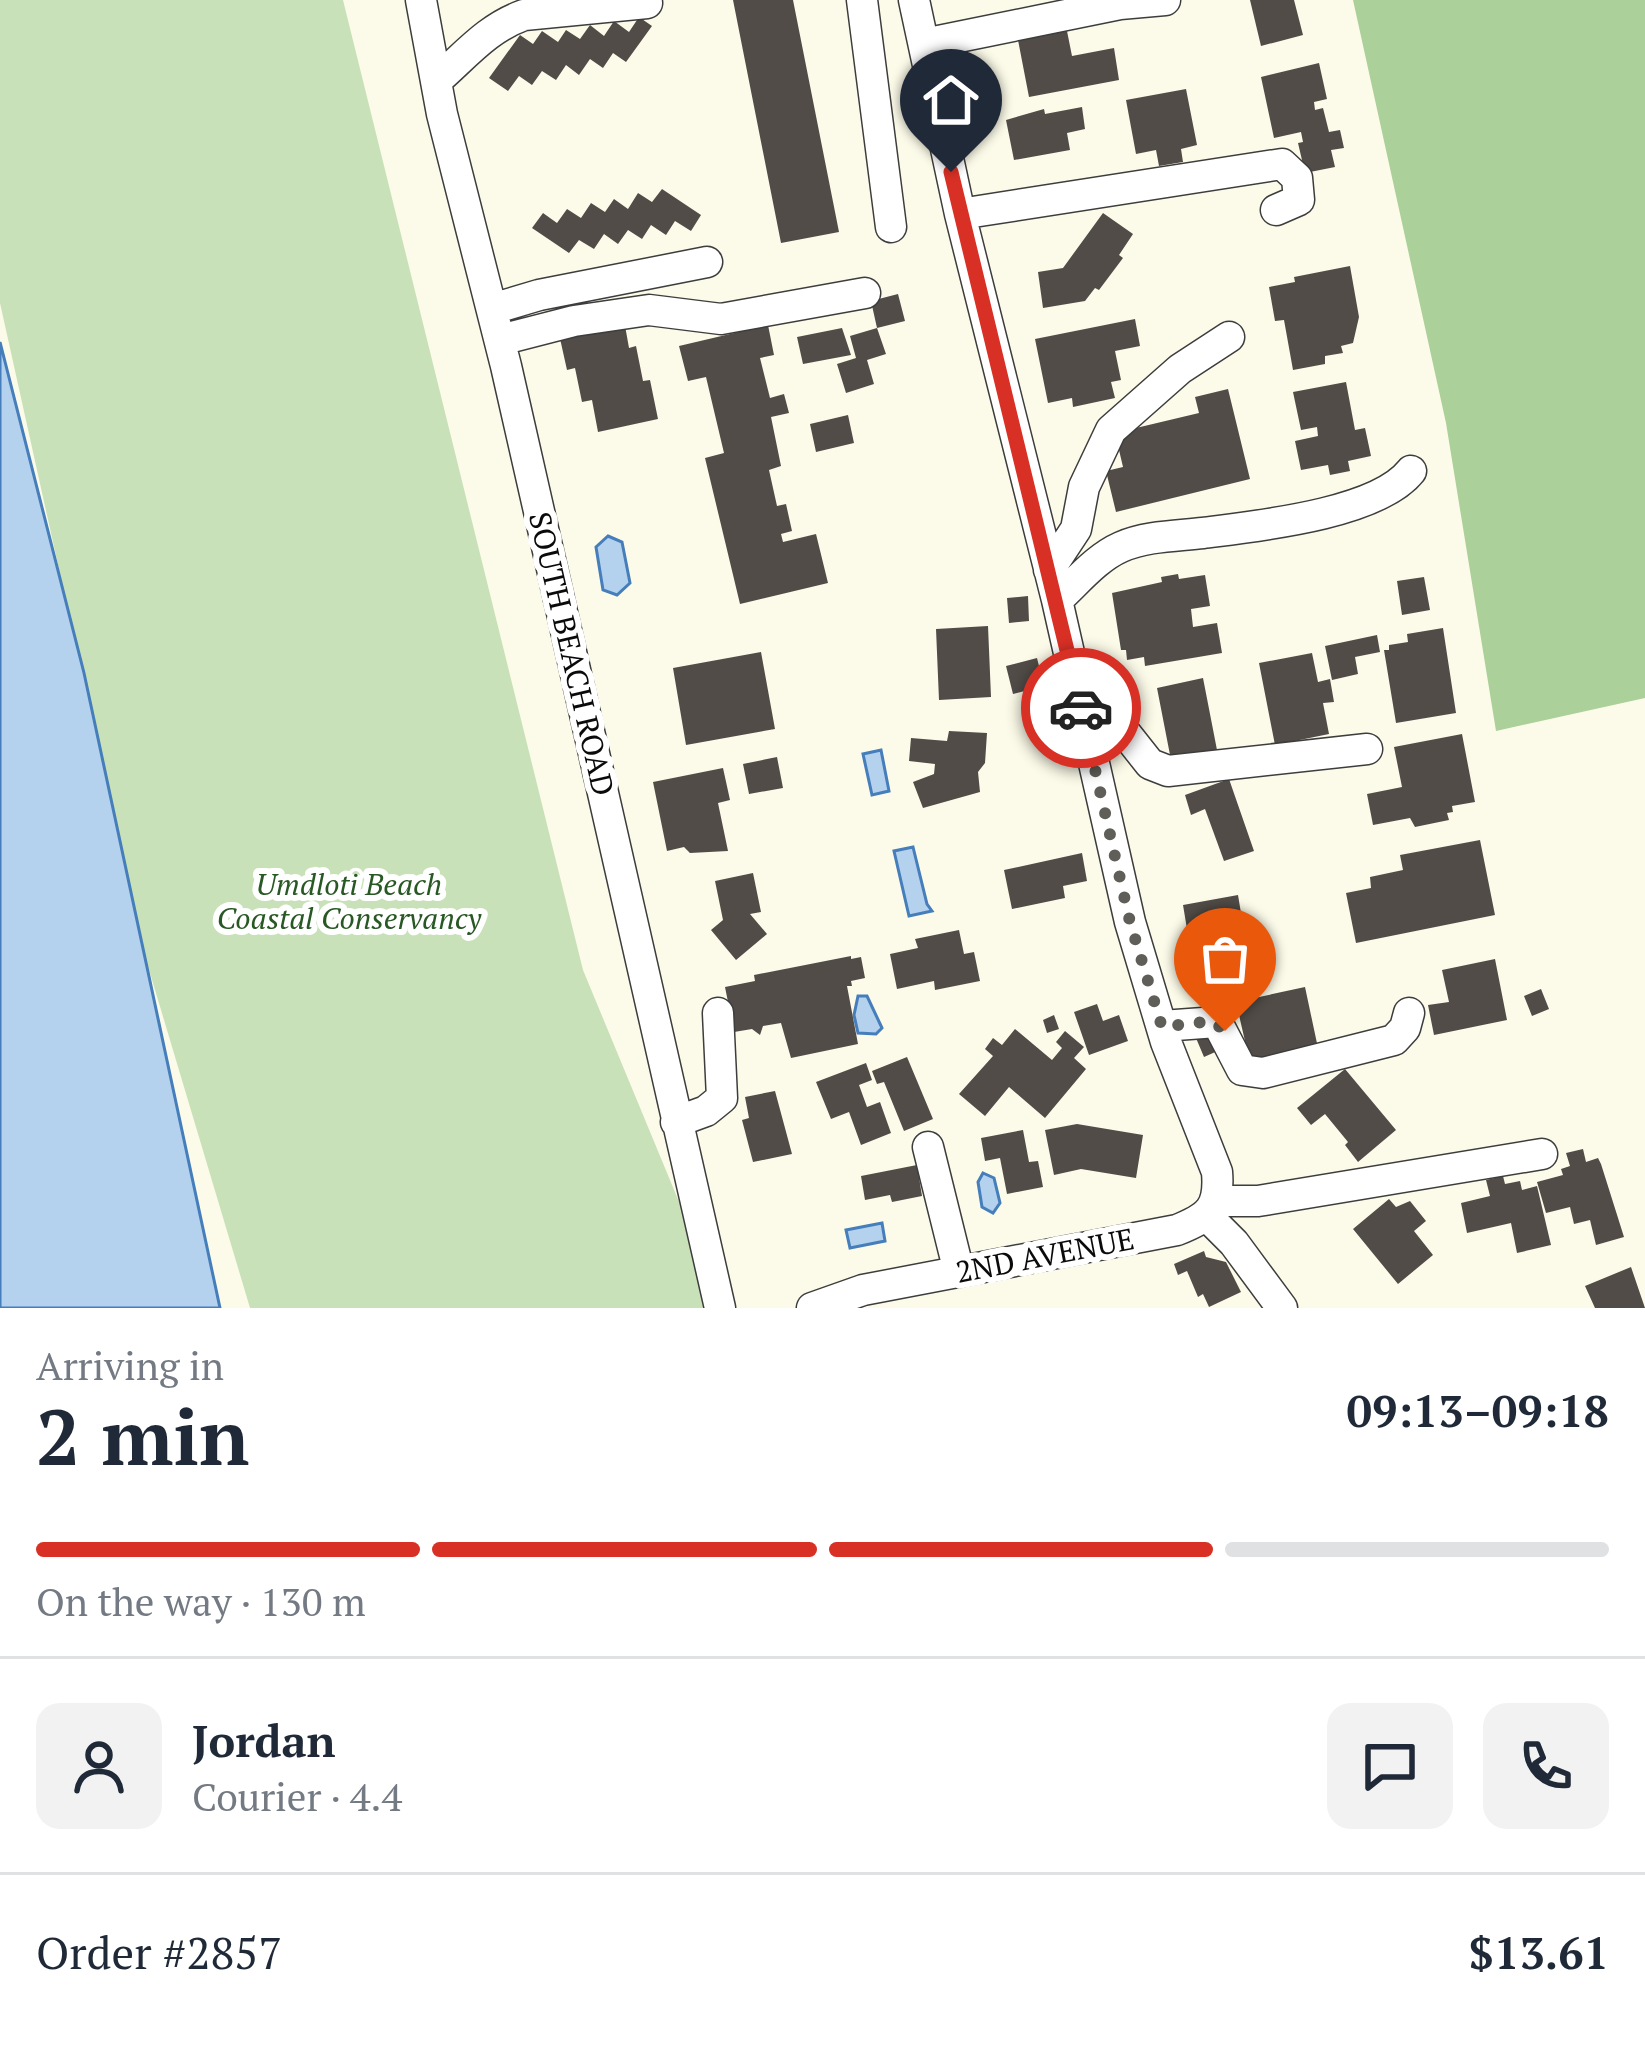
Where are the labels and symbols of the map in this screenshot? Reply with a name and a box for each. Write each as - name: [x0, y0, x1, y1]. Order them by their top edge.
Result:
- pin: [900, 49, 1002, 172]
- street label: SOUTH BEACH ROAD: [520, 508, 624, 799]
- courier: [1021, 648, 1141, 768]
- park label: Umdloti Beach Coastal Conservancy: [217, 864, 483, 938]
- pin: [1174, 908, 1276, 1031]
- street label: 2ND AVENUE: [952, 1218, 1137, 1292]

